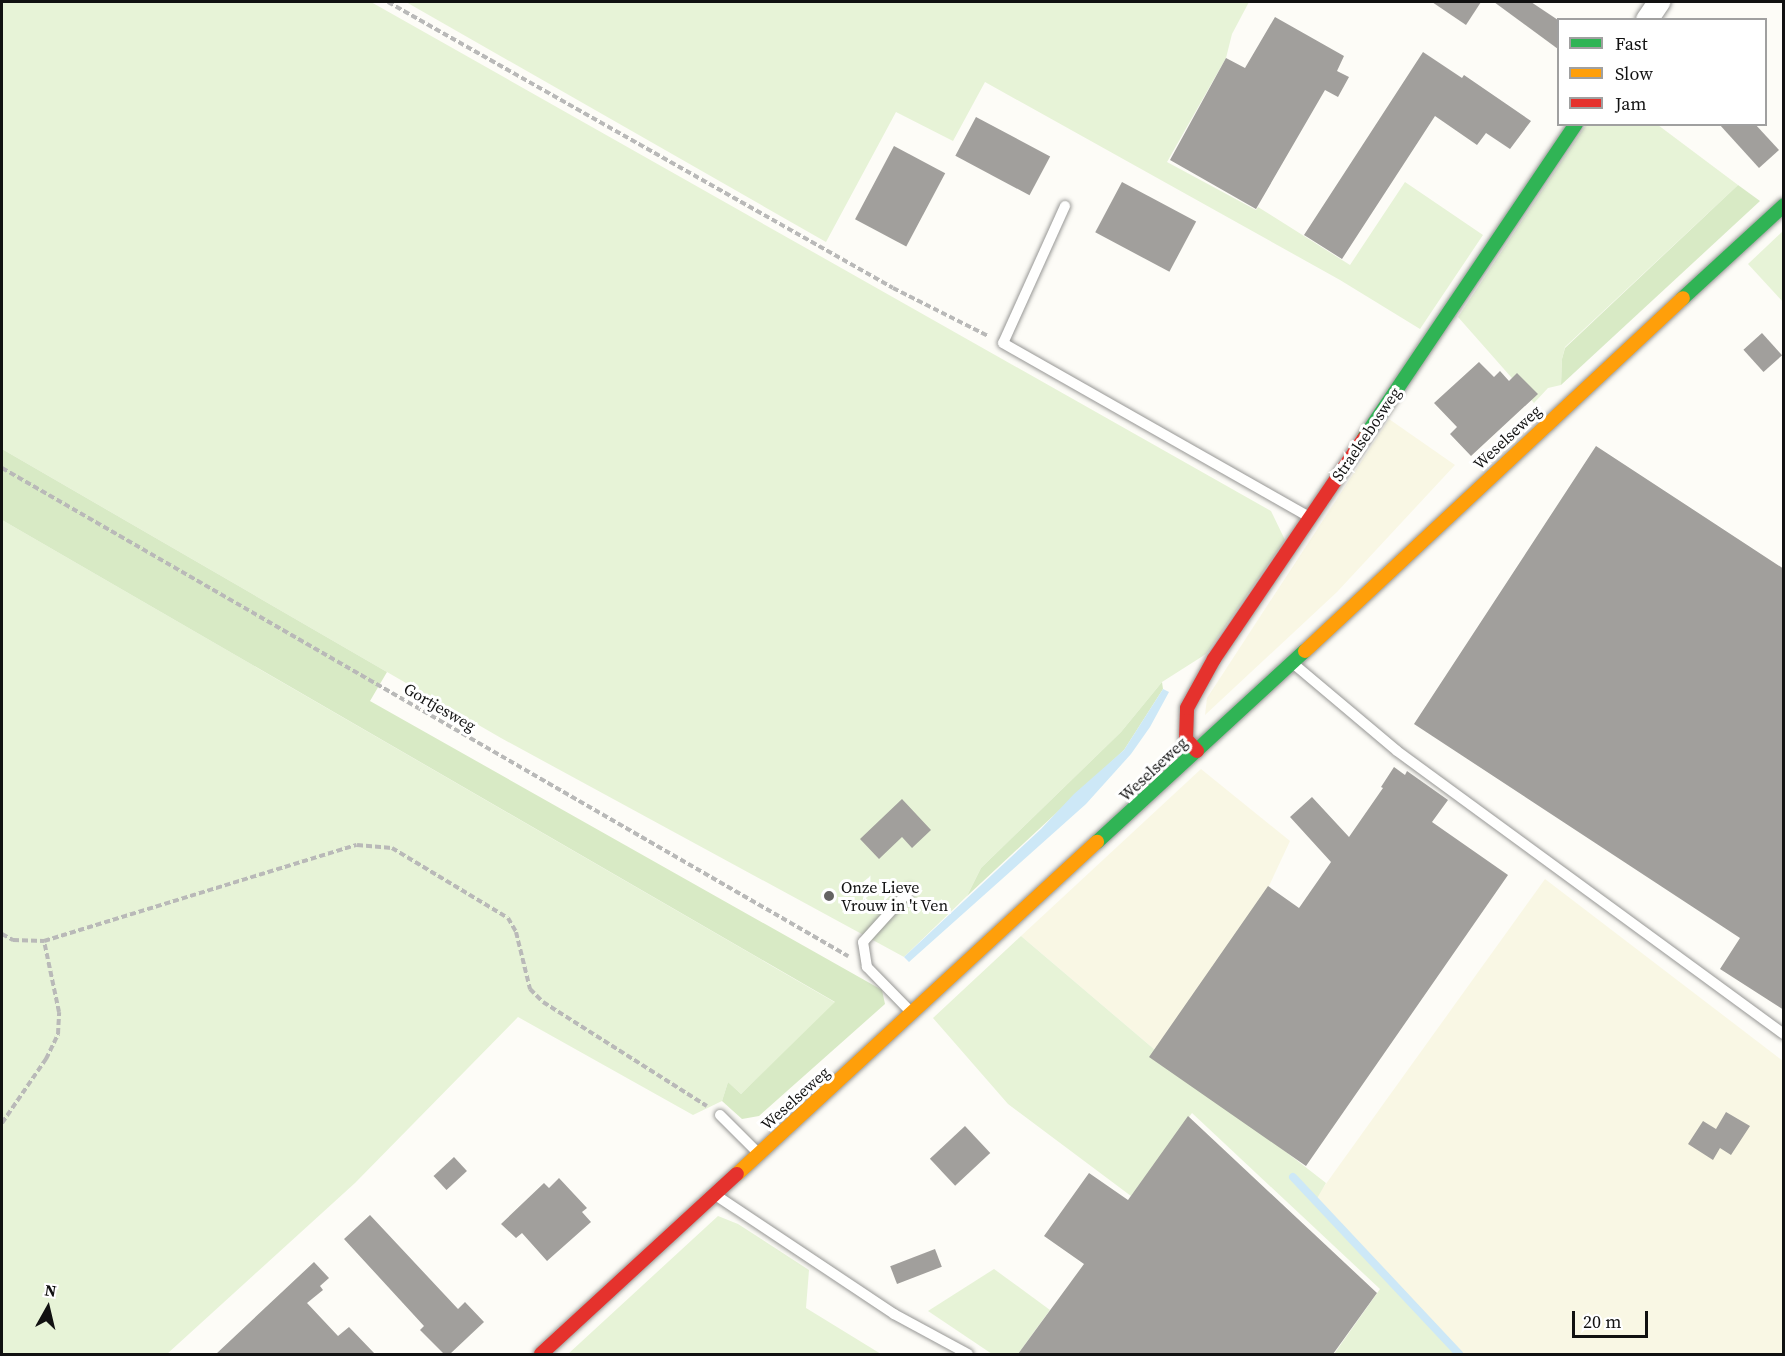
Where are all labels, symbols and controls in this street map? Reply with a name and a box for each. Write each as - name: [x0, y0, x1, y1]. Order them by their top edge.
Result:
- legend: [1557, 18, 1767, 126]
- text: Fast: [1615, 31, 1648, 56]
- text: Slow: [1615, 61, 1653, 86]
- text: Jam: [1615, 91, 1647, 116]
- street label: Straelsebosweg: [1328, 383, 1404, 485]
- street label: Weselseweg: [1469, 401, 1545, 473]
- street label: Gortjesweg: [401, 679, 479, 735]
- street label: Weselseweg: [1115, 733, 1191, 805]
- place label: Onze Lieve Vrouw in 't Ven: [841, 877, 949, 915]
- marker: Onze Lieve Vrouw in 't Ven: [822, 889, 836, 903]
- street label: Weselseweg: [757, 1062, 833, 1134]
- north arrow: [18, 1278, 78, 1338]
- text: N: [43, 1278, 58, 1302]
- scale bar: [1575, 1299, 1652, 1337]
- text: 20 m: [1583, 1309, 1621, 1334]

